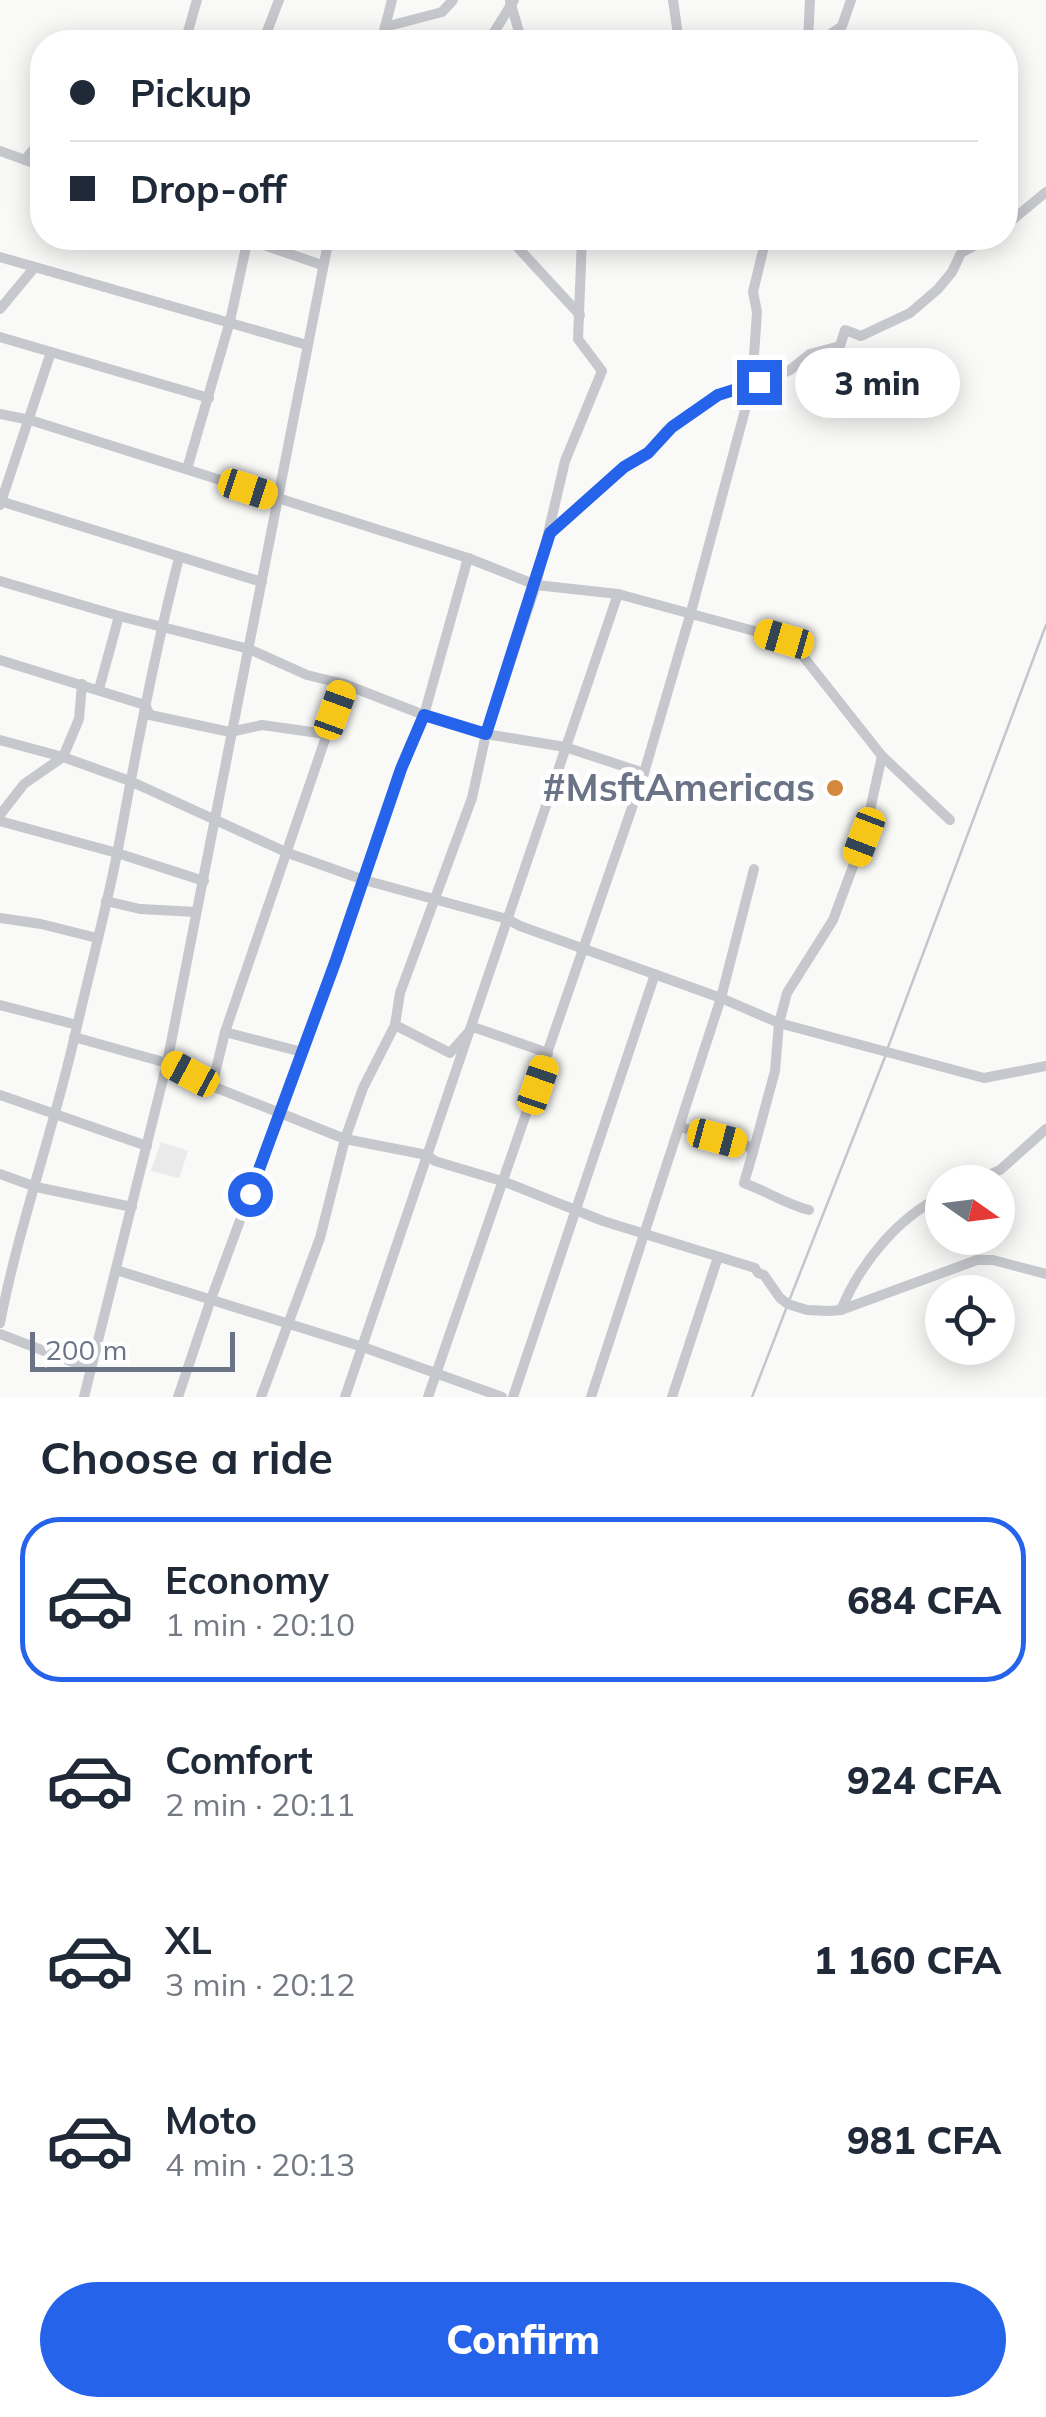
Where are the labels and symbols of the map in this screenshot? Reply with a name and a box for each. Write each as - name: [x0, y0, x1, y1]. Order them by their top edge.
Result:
- callout: 3 min: [794, 347, 959, 417]
- route end: [737, 360, 782, 405]
- car: [215, 465, 281, 513]
- car: [751, 616, 817, 662]
- car: [311, 677, 359, 743]
- place label: #MsftAmericas: [543, 763, 815, 811]
- marker: #MsftAmericas: [824, 777, 846, 799]
- car: [839, 804, 889, 870]
- car: [156, 1047, 224, 1101]
- car: [514, 1052, 562, 1118]
- car: [684, 1116, 750, 1160]
- north arrow: [925, 1165, 1015, 1255]
- route start: [228, 1172, 273, 1217]
- scale bar: [30, 1327, 235, 1372]

